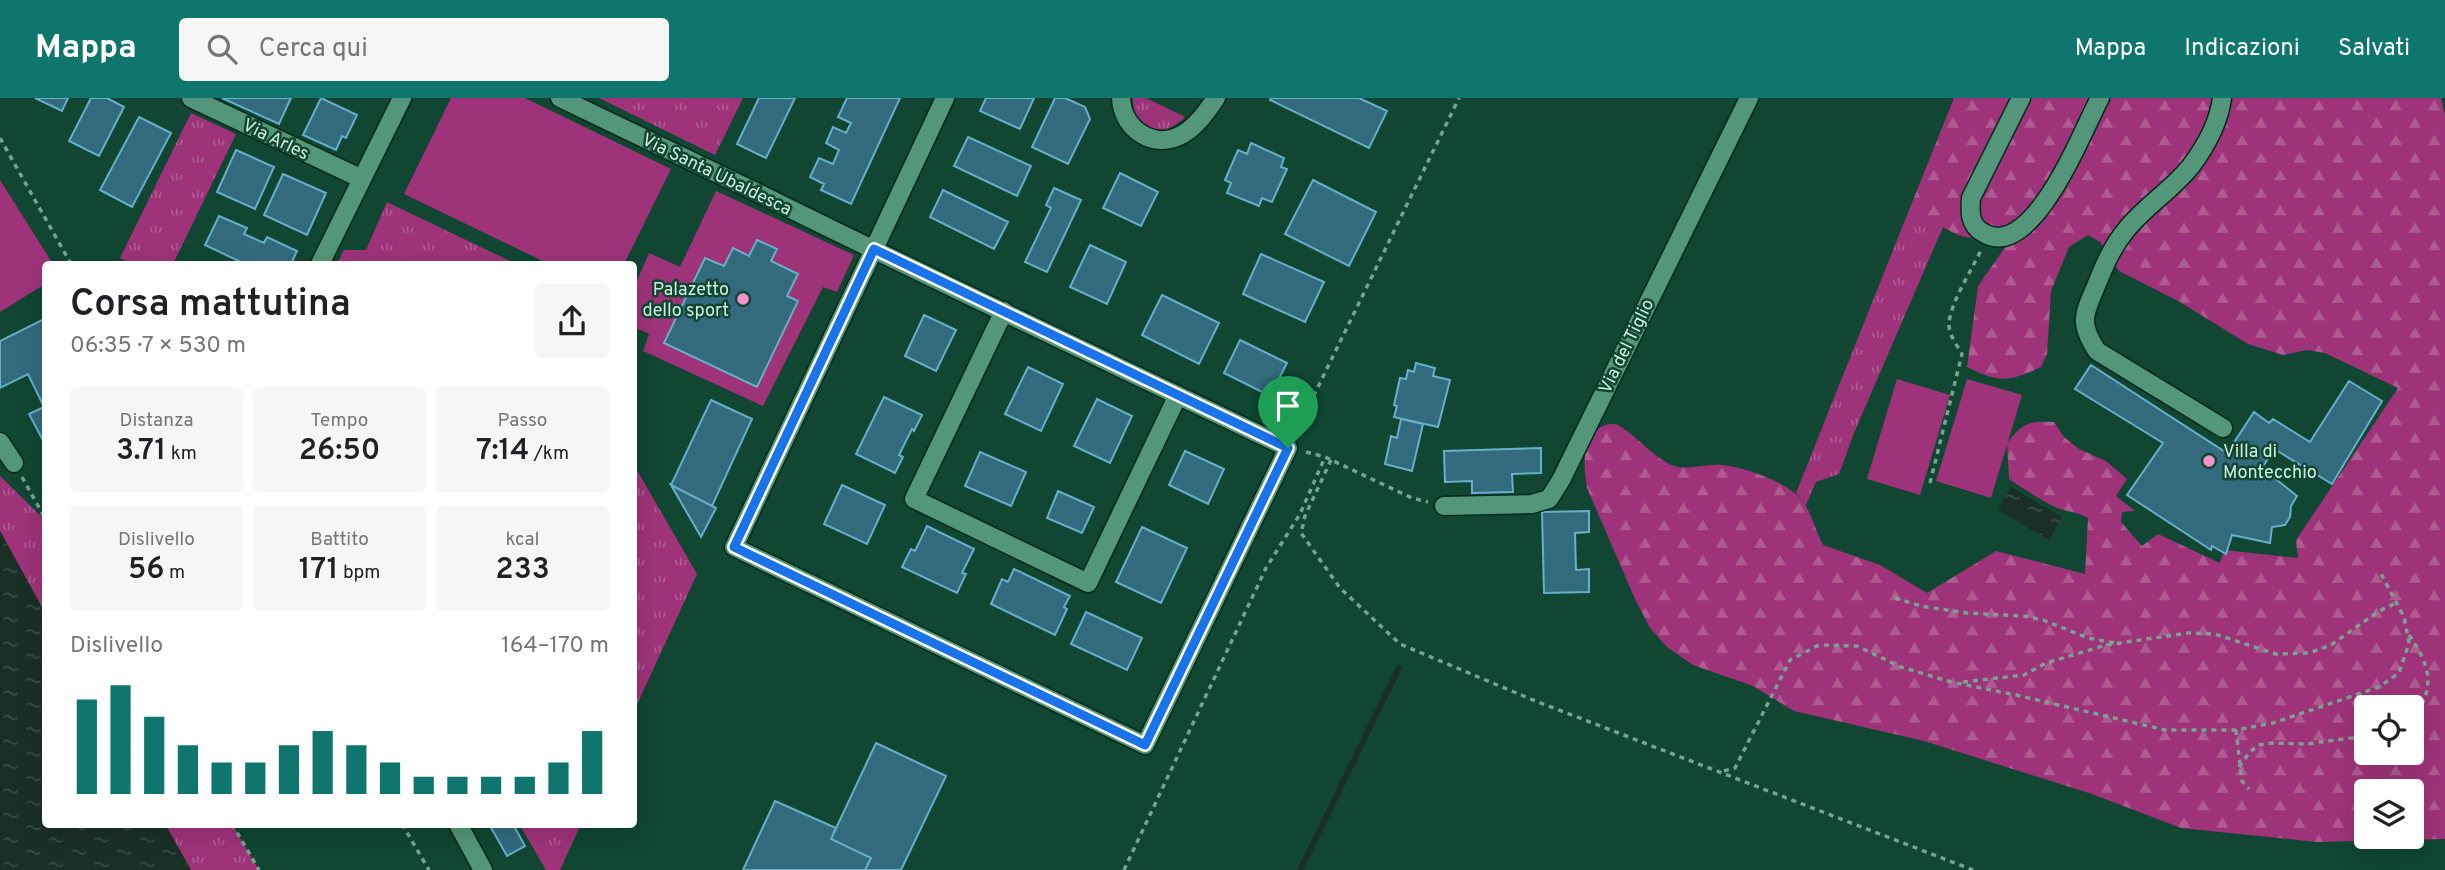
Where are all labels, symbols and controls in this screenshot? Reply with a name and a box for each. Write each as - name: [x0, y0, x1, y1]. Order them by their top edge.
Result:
- search box: [179, 18, 669, 81]
- text: Mappa: [35, 28, 137, 70]
- icon: search: [203, 30, 241, 68]
- text: Cerca qui: [259, 33, 368, 66]
- text: Mappa: [2075, 34, 2146, 64]
- text: Indicazioni: [2184, 34, 2300, 64]
- text: Salvati: [2338, 34, 2410, 64]
- street label: Via Arles: [238, 114, 312, 166]
- street label: Via Santa Ubaldesca: [638, 129, 795, 222]
- place label: Palazetto dello sport: [643, 279, 729, 323]
- text: Corsa mattutina: [70, 281, 351, 330]
- button: share: [535, 284, 609, 358]
- marker: Palazetto dello sport: [735, 291, 751, 307]
- street label: Via del Tiglio: [1595, 296, 1660, 398]
- text: 06:35 · 7 × 530 m: [70, 332, 246, 361]
- pin: [1258, 376, 1318, 448]
- icon: arrive: [1269, 387, 1307, 425]
- text: Distanza: [119, 409, 194, 433]
- text: Tempo: [311, 409, 368, 433]
- text: Passo: [498, 409, 547, 433]
- text: 3.71: [116, 433, 166, 470]
- text: 26:50: [299, 433, 380, 470]
- text: 7:14: [476, 433, 529, 470]
- place label: Villa di Montecchio: [2223, 441, 2317, 485]
- text: km: [166, 442, 197, 466]
- text: /km: [529, 442, 569, 466]
- marker: Villa di Montecchio: [2201, 453, 2217, 469]
- text: Dislivello: [118, 528, 195, 552]
- text: Battito: [310, 528, 369, 552]
- text: kcal: [506, 528, 539, 552]
- text: 56: [128, 552, 165, 589]
- text: 171: [299, 552, 339, 589]
- text: 233: [495, 552, 550, 589]
- text: m: [165, 561, 185, 585]
- text: bpm: [339, 561, 380, 585]
- text: Dislivello: [70, 632, 163, 661]
- text: 164–170 m: [501, 632, 609, 661]
- map controls: [2354, 695, 2424, 849]
- button: locate: [2354, 695, 2424, 765]
- button: layers: [2354, 779, 2424, 849]

